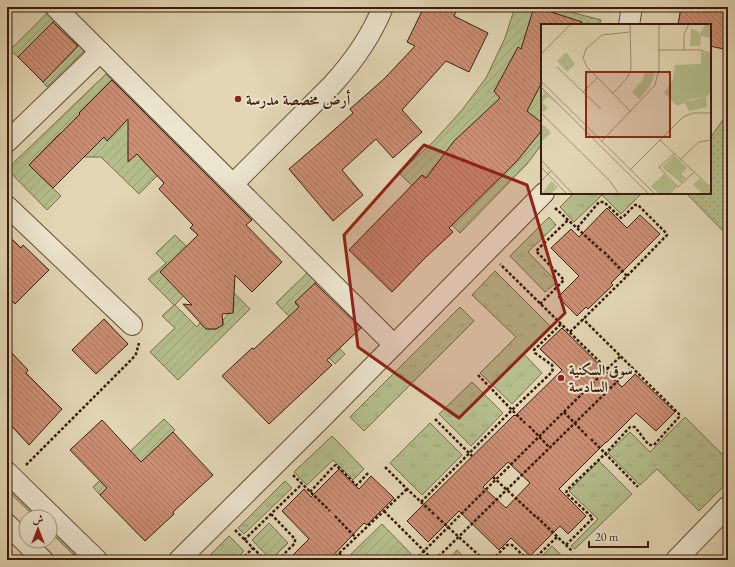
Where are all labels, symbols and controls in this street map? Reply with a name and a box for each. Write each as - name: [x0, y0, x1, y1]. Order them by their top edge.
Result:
- inset map: [541, 24, 711, 194]
- place label: أرض مخصصة مدرسة: [246, 89, 351, 110]
- marker: أرض مخصصة مدرسة: [233, 94, 243, 104]
- place label: سوق السكنية السادسة: [569, 360, 633, 396]
- marker: سوق السكنية السادسة: [556, 373, 566, 383]
- north arrow: [18, 509, 58, 549]
- text: ش: [33, 512, 44, 526]
- scale bar: [589, 523, 648, 549]
- text: 20 m: [595, 529, 619, 545]

